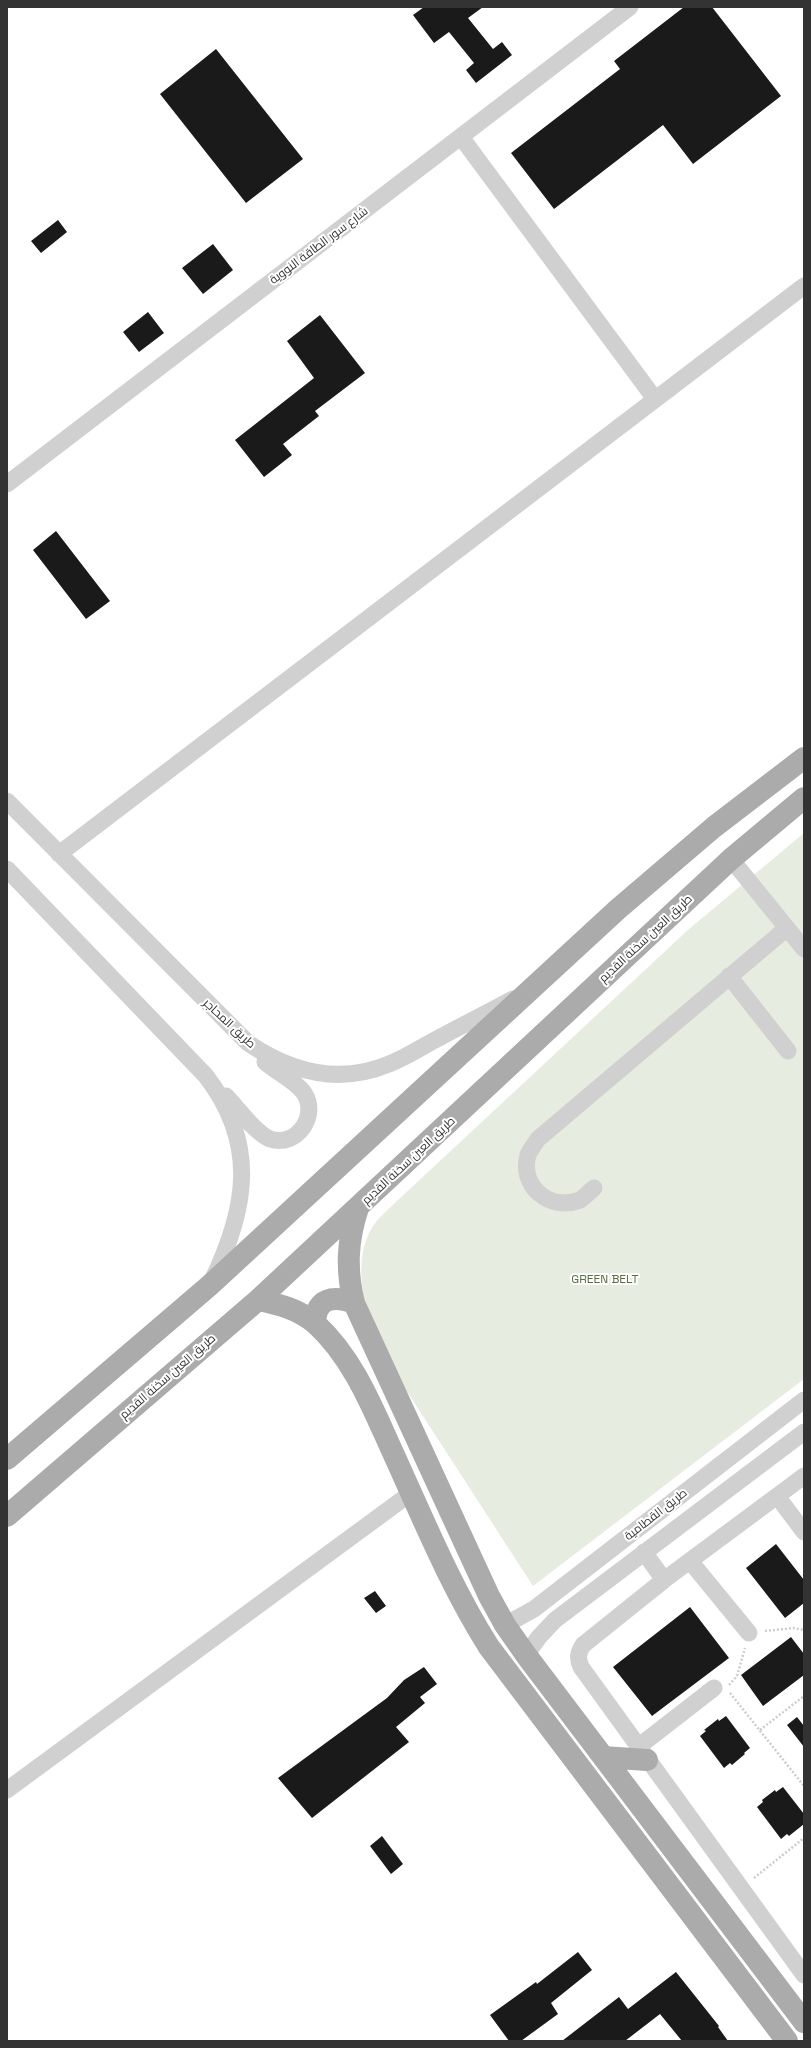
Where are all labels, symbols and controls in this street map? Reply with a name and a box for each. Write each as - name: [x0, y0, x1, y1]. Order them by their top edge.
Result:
- street label: شارع سور الطاقة النووية: [267, 204, 371, 288]
- street label: طريق العين سخنة القديم: [596, 892, 696, 986]
- street label: طريق المحاجر: [200, 996, 258, 1052]
- street label: طريق العين سخنة القديم: [359, 1114, 459, 1208]
- park label: GREEN BELT: [571, 1273, 639, 1287]
- street label: طريق العين سخنة القديم: [117, 1332, 219, 1422]
- street label: طريق القطامية: [622, 1486, 690, 1544]

